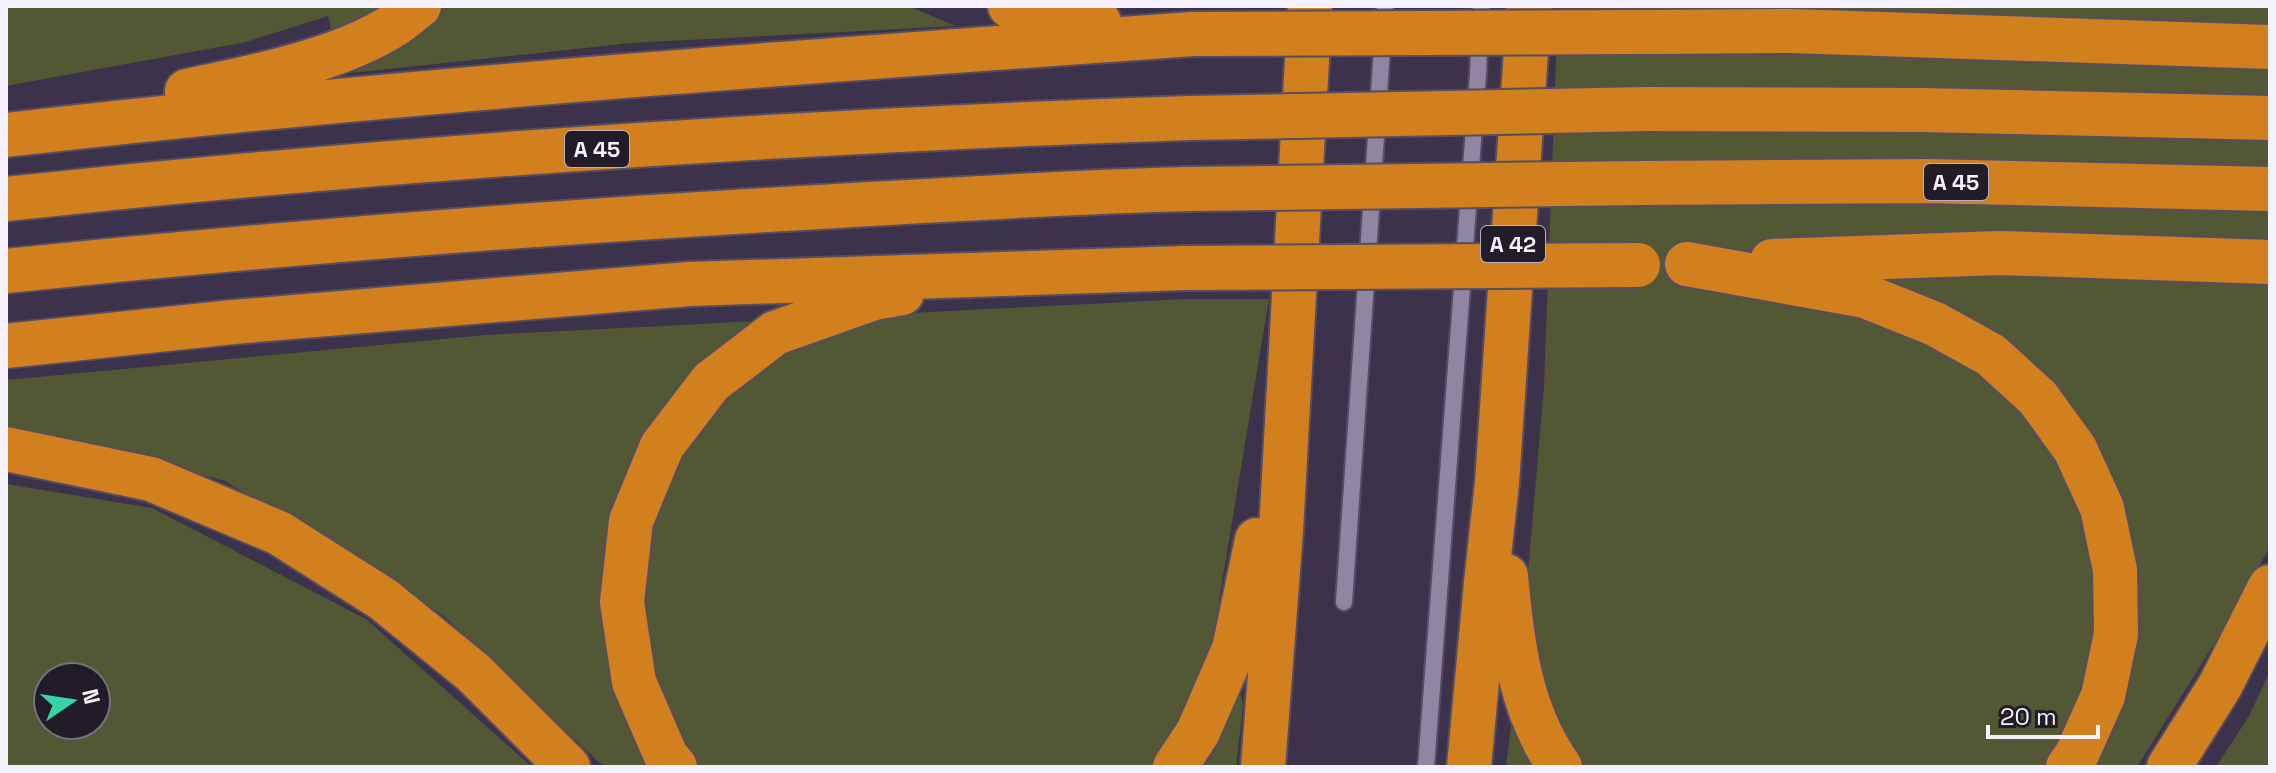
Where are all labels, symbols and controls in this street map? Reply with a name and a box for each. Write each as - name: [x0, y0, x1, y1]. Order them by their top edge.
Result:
- road number: A 45: [565, 131, 629, 167]
- road number: A 45: [1924, 164, 1988, 200]
- road number: A 42: [1481, 226, 1545, 262]
- north arrow: [32, 661, 112, 741]
- text: N: [76, 686, 107, 707]
- scale bar: [1988, 689, 2098, 739]
- text: 20 m: [2000, 701, 2057, 732]

